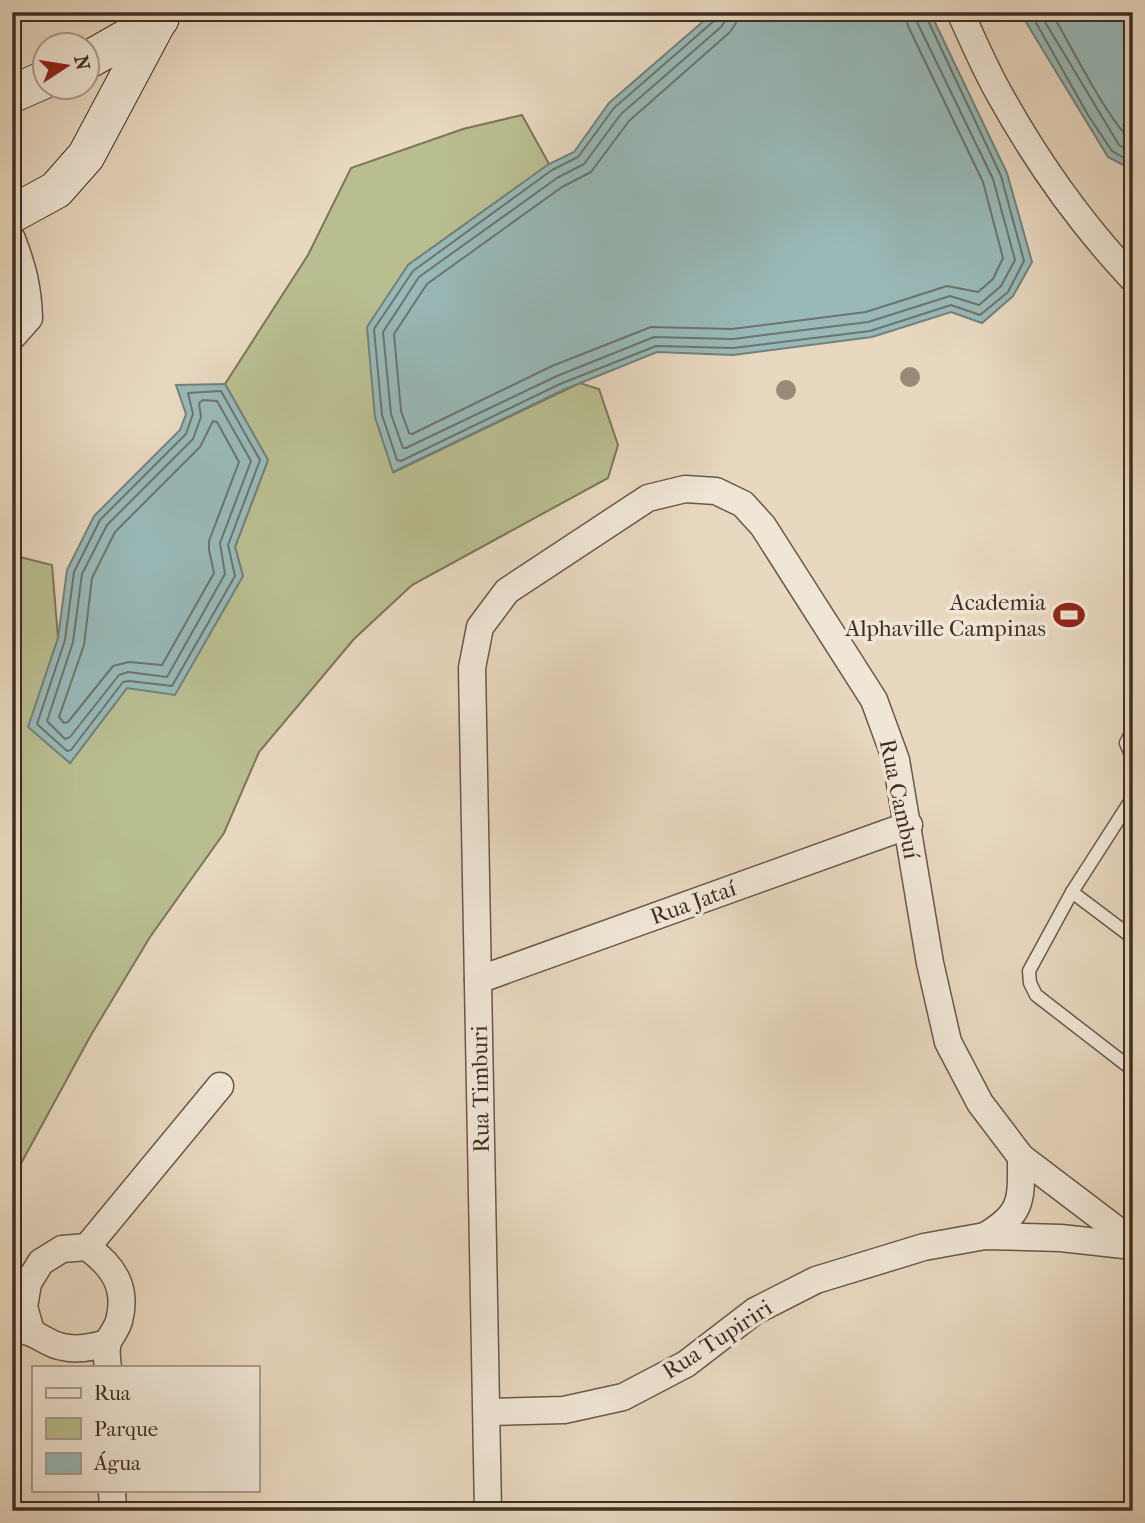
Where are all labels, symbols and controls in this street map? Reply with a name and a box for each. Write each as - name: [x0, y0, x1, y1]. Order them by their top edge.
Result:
- north arrow: [32, 32, 102, 102]
- text: N: [69, 53, 94, 73]
- place label: Academia Alphaville Campinas: [844, 589, 1046, 642]
- sports icon: Academia Alphaville Campinas: [1052, 598, 1086, 632]
- street label: Rua Cambuí: [874, 737, 925, 862]
- street label: Rua Jataí: [647, 874, 740, 930]
- street label: Rua Timburi: [466, 1025, 495, 1153]
- street label: Rua Tupiriri: [657, 1294, 777, 1385]
- legend: [32, 1366, 259, 1492]
- text: Rua: [94, 1381, 131, 1405]
- text: Parque: [94, 1417, 158, 1441]
- text: Água: [93, 1451, 141, 1475]

